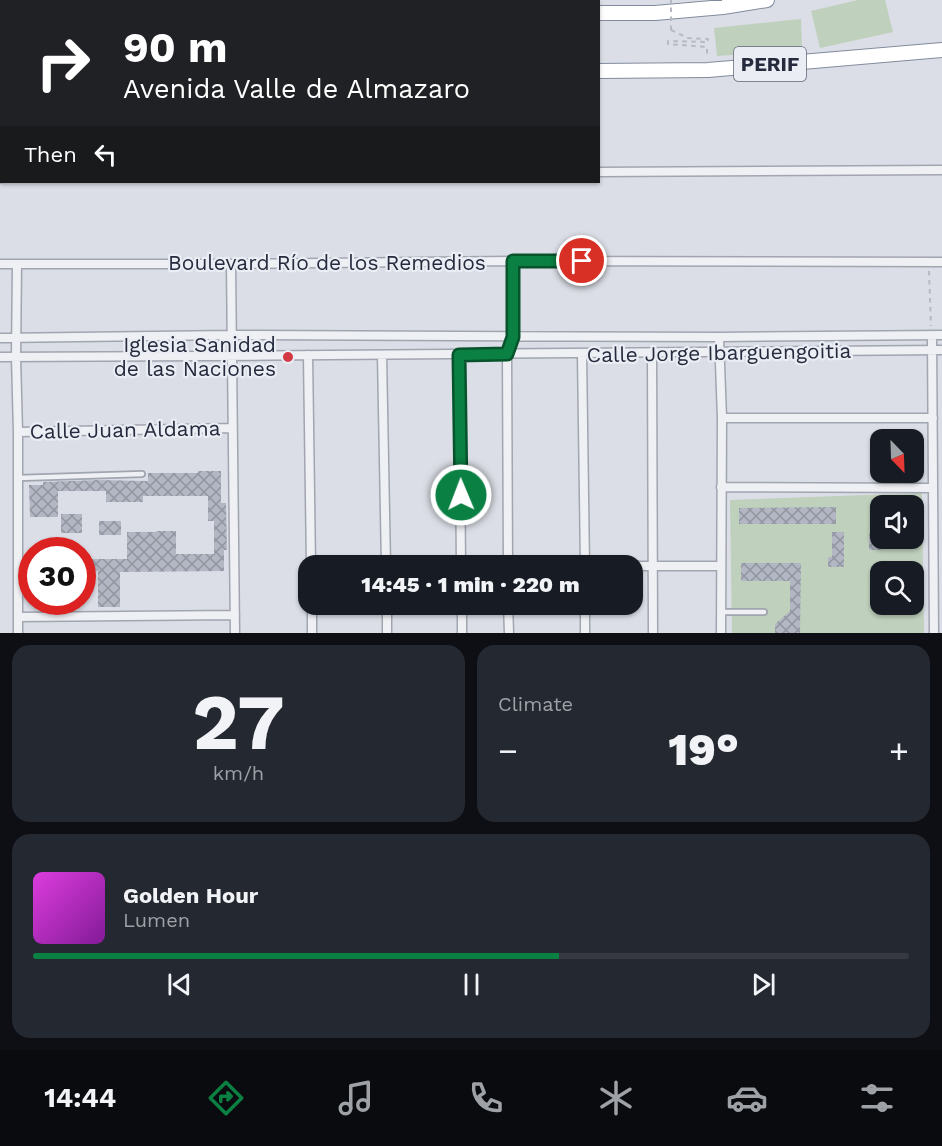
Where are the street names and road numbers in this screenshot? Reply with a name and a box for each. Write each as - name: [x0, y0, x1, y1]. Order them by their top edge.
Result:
- road number: PERIF: [734, 47, 806, 81]
- street label: Boulevard Río de los Remedios: [168, 250, 486, 275]
- street label: Calle Jorge Ibarguengoitia: [586, 338, 852, 367]
- street label: Calle Juan Aldama: [29, 415, 221, 444]

